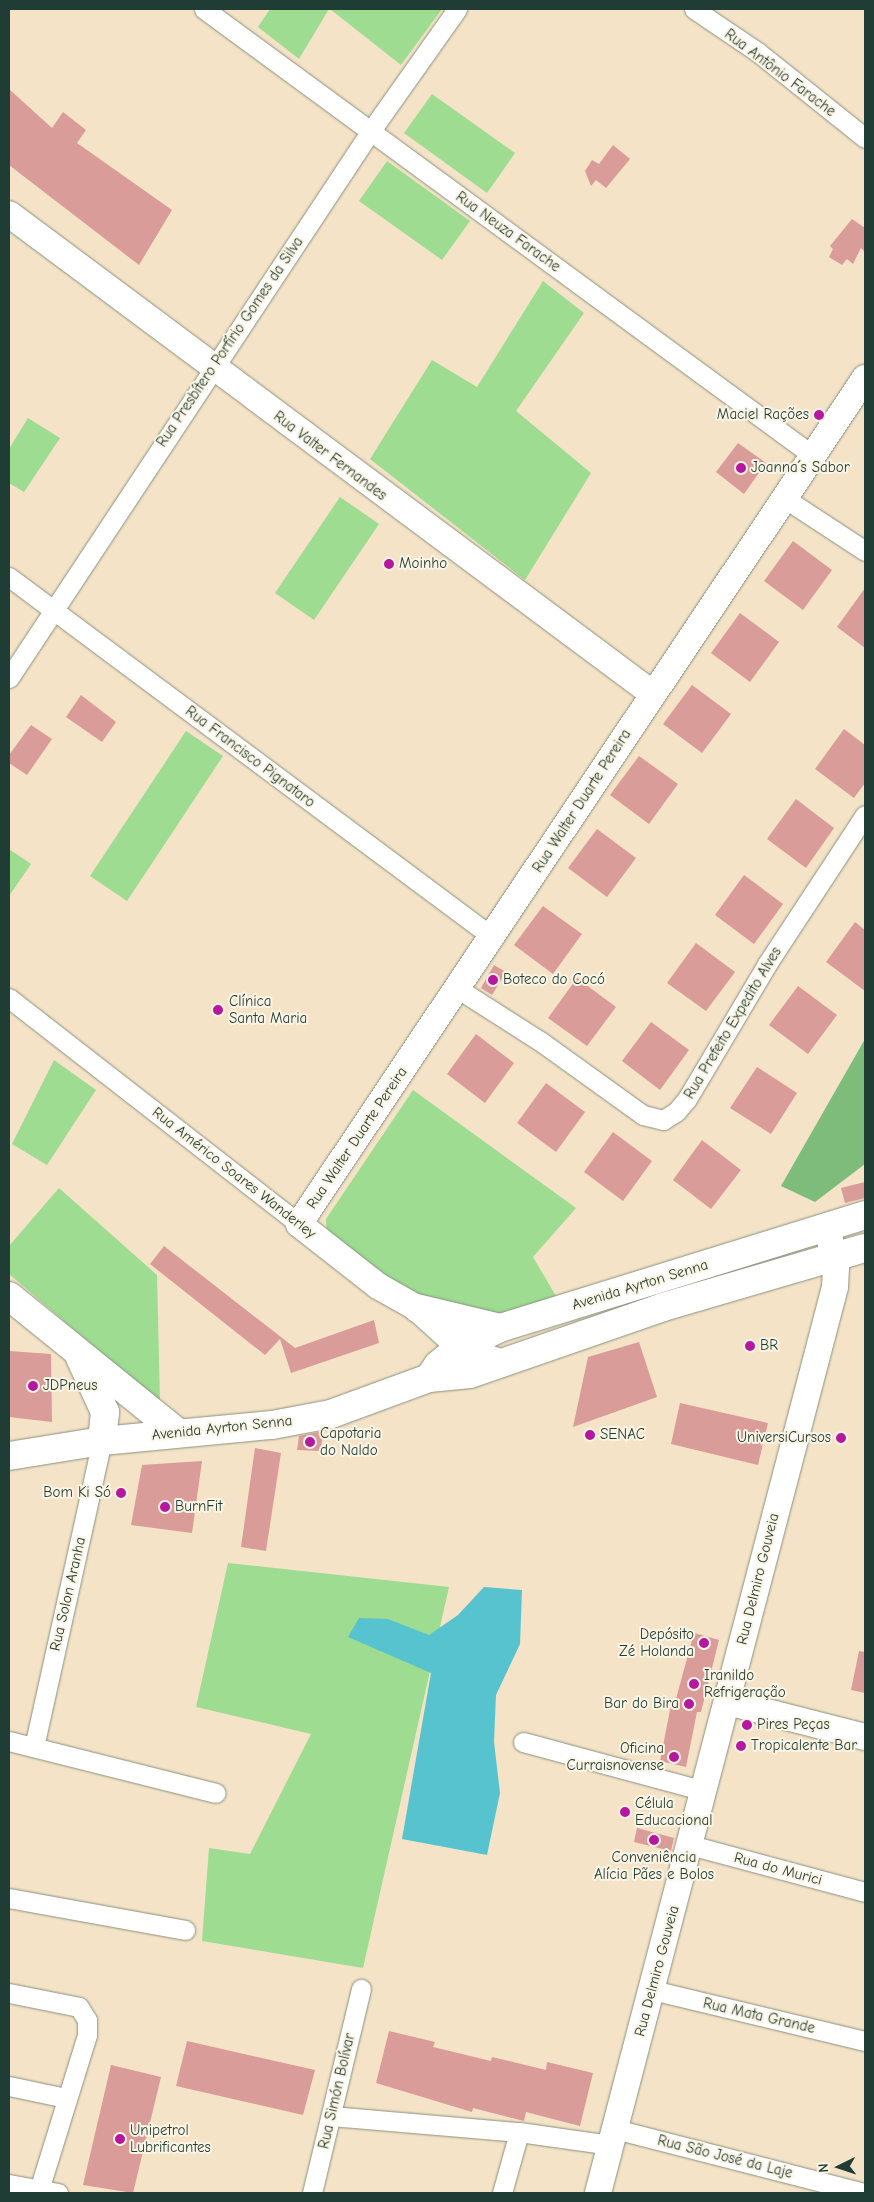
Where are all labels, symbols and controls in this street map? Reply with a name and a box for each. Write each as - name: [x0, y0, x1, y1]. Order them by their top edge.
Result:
- street label: Rua Antônio Farache: [721, 25, 839, 121]
- street label: Rua Neuza Farache: [452, 188, 564, 276]
- street label: Rua Presbítero Porfírio Gomes da Silva: [153, 234, 307, 450]
- place label: Maciel Rações: [717, 406, 809, 424]
- street label: Rua Valter Fernandes: [270, 408, 390, 504]
- marker: Maciel Rações: [813, 409, 825, 421]
- place label: Joanna´s Sabor: [751, 459, 850, 477]
- marker: Joanna´s Sabor: [735, 462, 747, 474]
- place label: Moinho: [399, 555, 447, 573]
- marker: Moinho: [383, 558, 395, 570]
- street label: Rua Francisco Pignataro: [182, 702, 318, 812]
- street label: Rua Walter Duarte Pereira: [529, 726, 635, 876]
- street label: Rua Prefeito Expedito Alves: [680, 944, 786, 1102]
- place label: Boteco do Cocó: [503, 971, 605, 989]
- marker: Boteco do Cocó: [487, 974, 499, 986]
- place label: Clínica Santa Maria: [229, 992, 307, 1027]
- marker: Clínica Santa Maria: [211, 1003, 225, 1017]
- street label: Rua Walter Duarte Pereira: [303, 1064, 411, 1212]
- street label: Rua Américo Soares Wanderley: [149, 1103, 319, 1243]
- street label: Avenida Ayrton Senna: [570, 1256, 710, 1314]
- place label: BR: [760, 1337, 778, 1355]
- marker: BR: [744, 1340, 756, 1352]
- place label: JDPneus: [43, 1377, 97, 1395]
- marker: JDPneus: [27, 1380, 39, 1392]
- street label: Avenida Ayrton Senna: [151, 1412, 293, 1444]
- place label: Capotaria do Naldo: [320, 1424, 381, 1459]
- place label: SENAC: [600, 1426, 645, 1444]
- marker: SENAC: [584, 1429, 596, 1441]
- place label: UniversiCursos: [737, 1429, 831, 1447]
- marker: UniversiCursos: [835, 1432, 847, 1444]
- marker: Capotaria do Naldo: [304, 1436, 316, 1448]
- place label: Bom Ki Só: [43, 1484, 111, 1502]
- marker: Bom Ki Só: [115, 1487, 127, 1499]
- place label: BurnFit: [175, 1498, 223, 1516]
- marker: BurnFit: [159, 1501, 171, 1513]
- street label: Rua Delmiro Gouveia: [733, 1511, 783, 1647]
- street label: Rua Solon Aranha: [46, 1535, 90, 1653]
- place label: Depósito Zé Holanda: [619, 1625, 694, 1660]
- marker: Depósito Zé Holanda: [698, 1637, 710, 1649]
- place label: Iranildo Refrigeração: [704, 1666, 786, 1701]
- marker: Iranildo Refrigeração: [688, 1678, 700, 1690]
- place label: Bar do Bira: [604, 1695, 679, 1713]
- marker: Bar do Bira: [683, 1698, 695, 1710]
- place label: Pires Peças: [757, 1716, 830, 1734]
- marker: Pires Peças: [741, 1719, 753, 1731]
- place label: Tropicalente Bar: [751, 1737, 857, 1755]
- place label: Oficina Curraisnovense: [567, 1739, 664, 1774]
- marker: Tropicalente Bar: [735, 1740, 747, 1752]
- marker: Oficina Curraisnovense: [668, 1751, 680, 1763]
- place label: Célula Educacional: [635, 1794, 713, 1829]
- marker: Célula Educacional: [619, 1806, 631, 1818]
- marker: Conveniência Alícia Pães e Bolos: [648, 1834, 660, 1846]
- place label: Conveniência Alícia Pães e Bolos: [594, 1848, 714, 1883]
- street label: Rua do Murici: [732, 1849, 824, 1889]
- street label: Rua Delmiro Gouveia: [631, 1903, 683, 2039]
- street label: Rua Mata Grande: [701, 1994, 817, 2038]
- street label: Rua Simón Bolívar: [315, 2031, 359, 2151]
- place label: Unipetrol Lubrificantes: [130, 2121, 211, 2156]
- street label: Rua São José da Laje: [656, 2132, 794, 2182]
- marker: Unipetrol Lubrificantes: [114, 2133, 126, 2145]
- north arrow: [814, 2142, 864, 2192]
- text: N: [815, 2163, 832, 2173]

